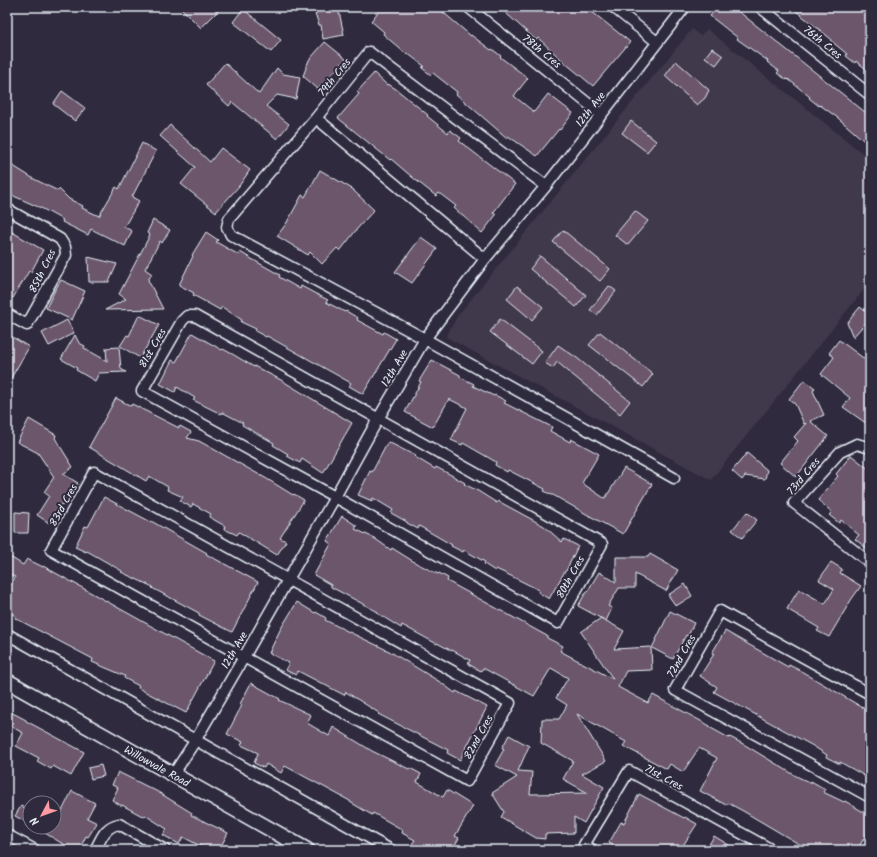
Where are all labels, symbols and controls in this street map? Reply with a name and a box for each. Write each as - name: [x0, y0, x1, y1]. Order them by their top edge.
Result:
- street label: 76th Cres: [799, 21, 846, 64]
- street label: 78th Cres: [518, 30, 565, 73]
- street label: 79th Cres: [314, 54, 356, 101]
- street label: 12th Ave: [571, 88, 610, 131]
- street label: 85th Cres: [25, 246, 61, 296]
- street label: 81st Cres: [134, 325, 172, 372]
- street label: 12th Ave: [377, 346, 413, 391]
- street label: 73rd Cres: [782, 453, 825, 500]
- street label: 83rd Cres: [45, 481, 83, 530]
- street label: 80th Cres: [552, 552, 590, 602]
- street label: 12th Ave: [217, 628, 253, 673]
- street label: 72nd Cres: [663, 631, 701, 681]
- street label: 82nd Cres: [459, 712, 499, 763]
- street label: Willowvale Road: [120, 741, 193, 793]
- street label: 71st Cres: [641, 760, 686, 796]
- north arrow: [22, 795, 62, 835]
- text: N: [26, 812, 44, 829]

